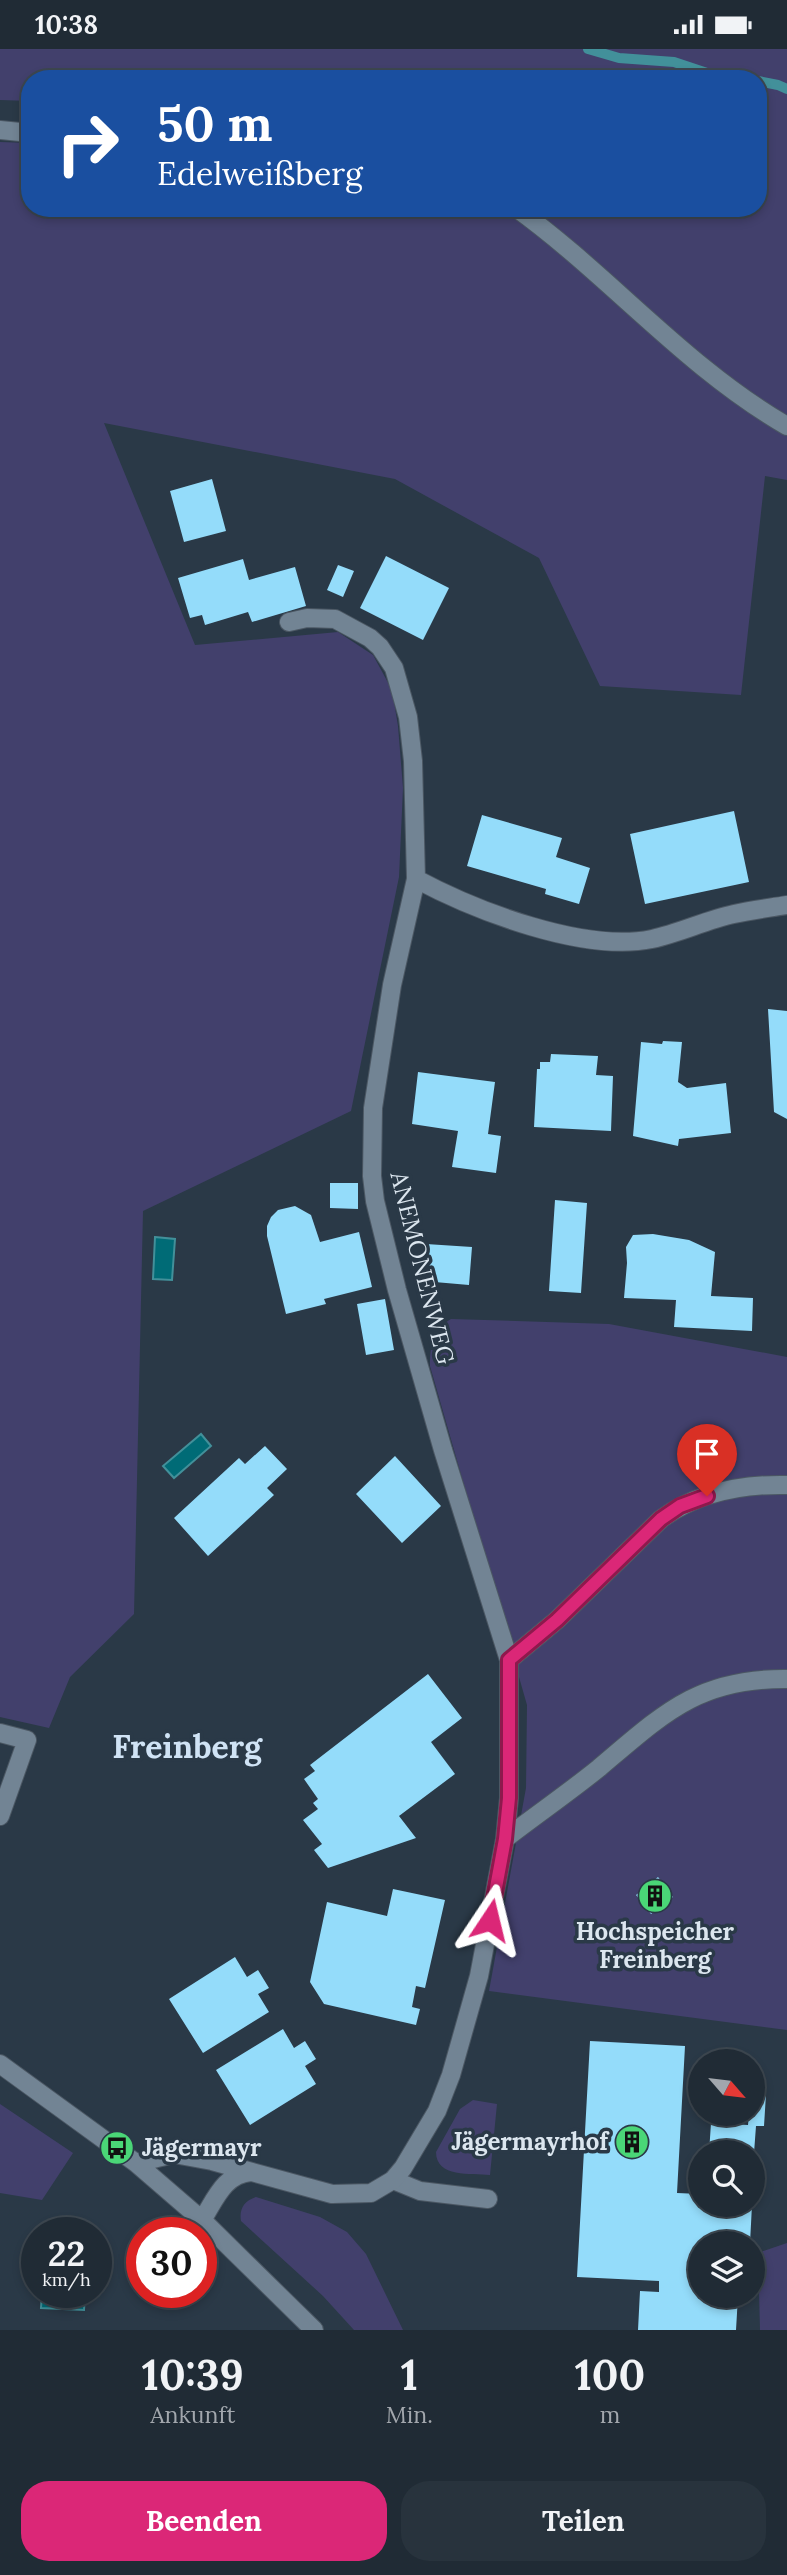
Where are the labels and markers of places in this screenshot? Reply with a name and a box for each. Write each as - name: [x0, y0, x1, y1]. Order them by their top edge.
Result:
- pin: [677, 1424, 737, 1496]
- building icon: Hochspeicher Freinberg: [636, 1877, 674, 1915]
- place label: Hochspeicher Freinberg: [576, 1916, 735, 1975]
- building icon: Jägermayrhof: [613, 2123, 651, 2161]
- place label: Jägermayrhof: [452, 2126, 610, 2157]
- bus stop icon: Jägermayr: [98, 2129, 136, 2167]
- place label: Jägermayr: [142, 2132, 262, 2163]

